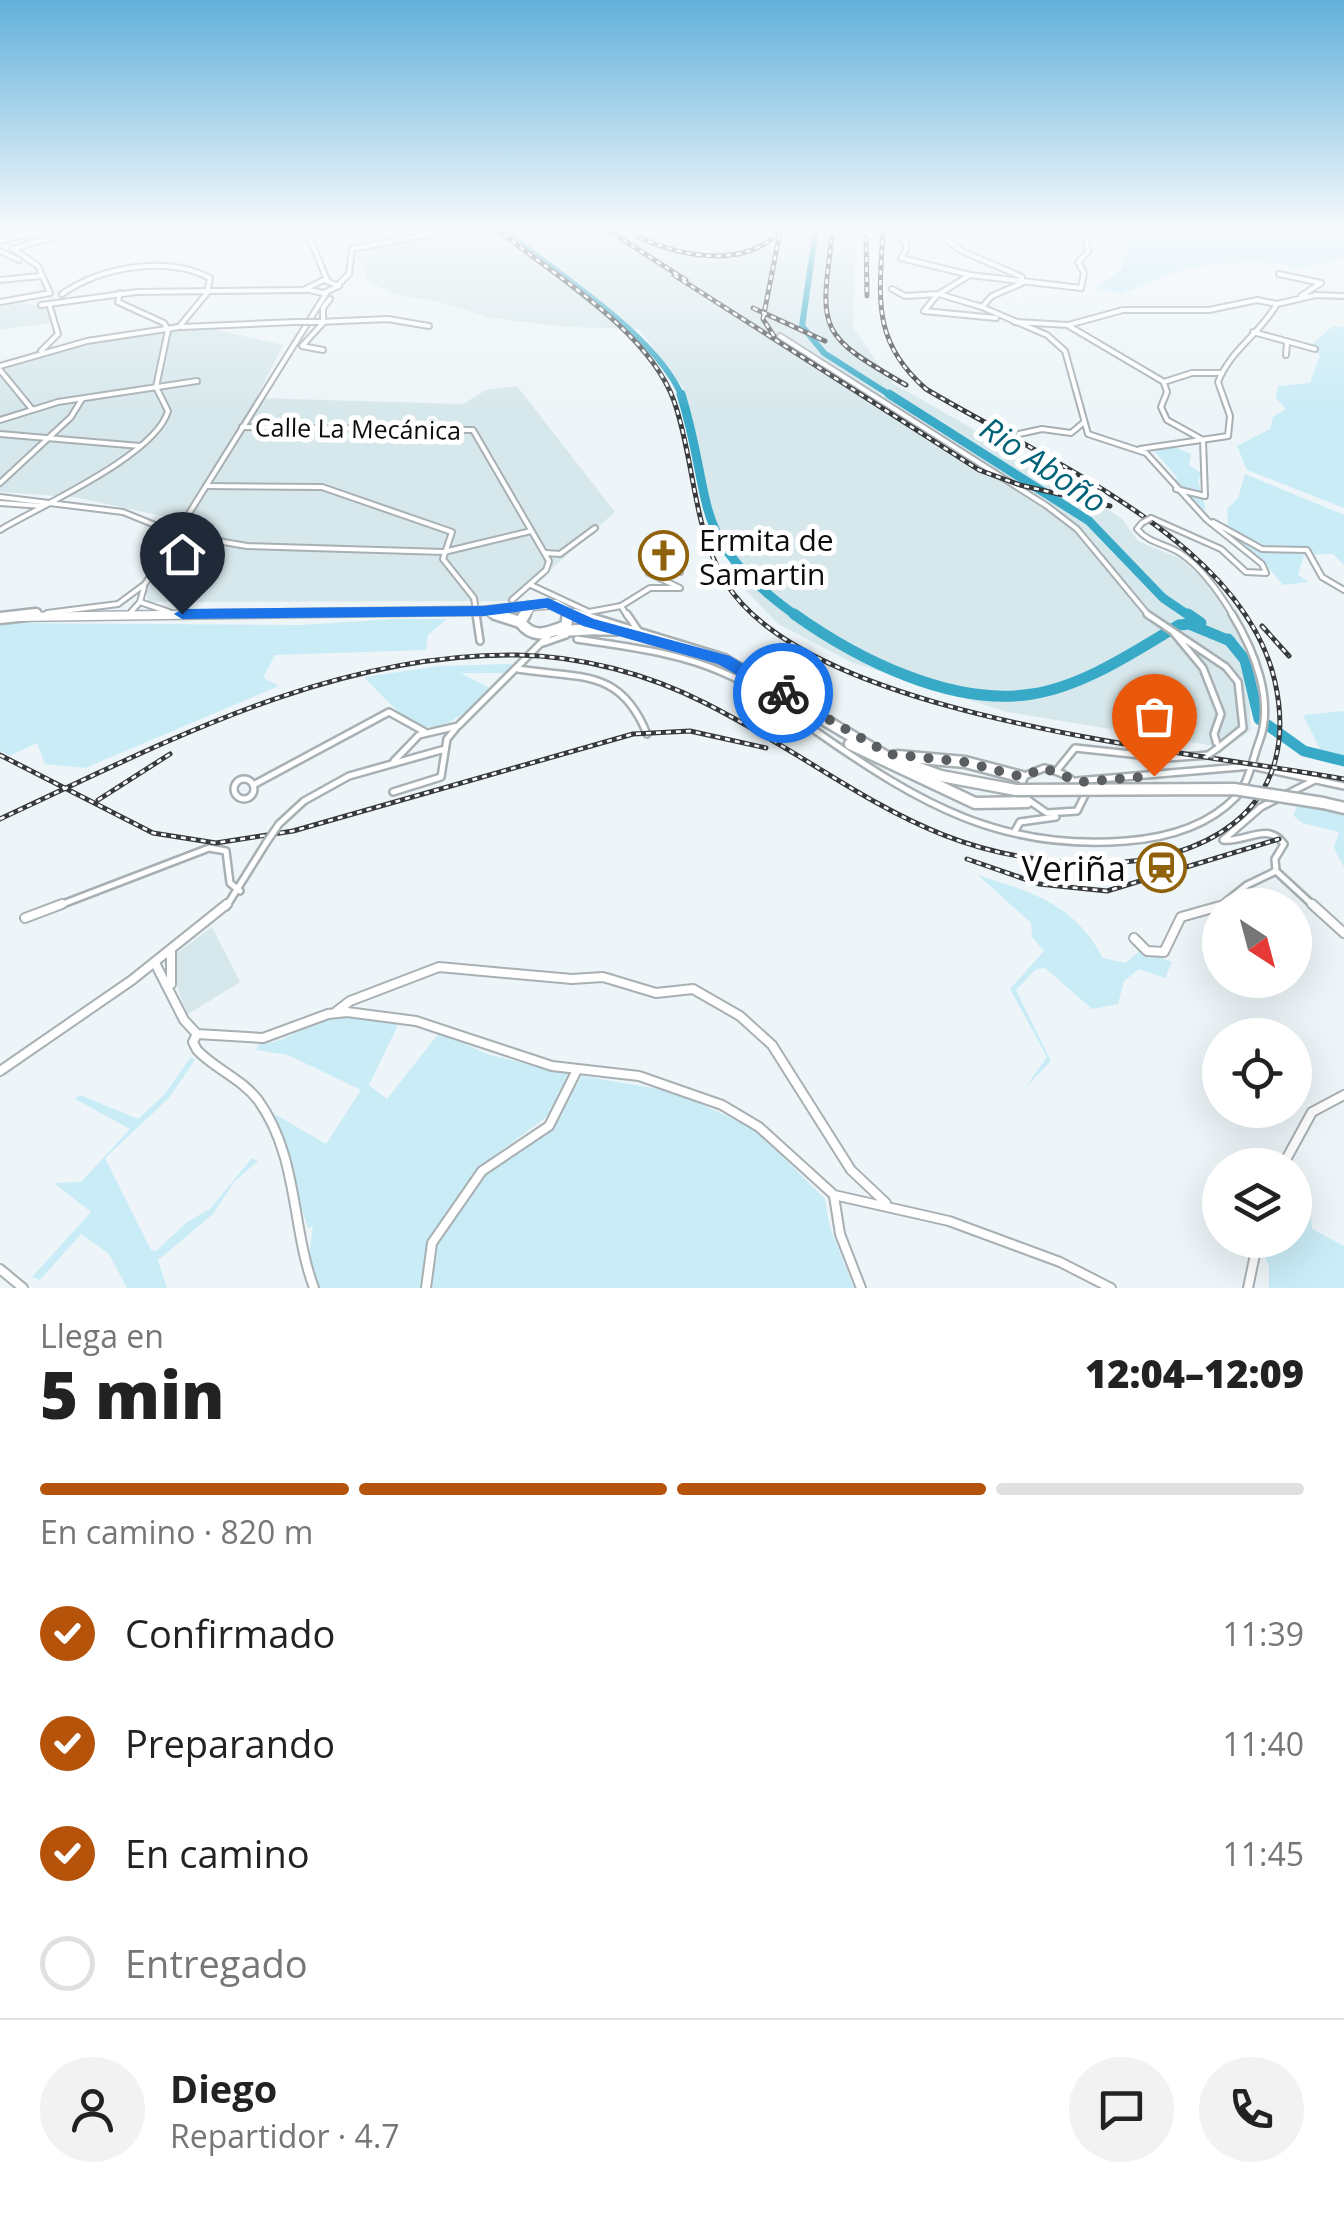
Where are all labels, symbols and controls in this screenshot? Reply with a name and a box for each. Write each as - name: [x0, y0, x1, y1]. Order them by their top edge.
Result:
- water label: Rio Aboño: [972, 406, 1116, 522]
- street label: Calle La Mecánica: [255, 409, 461, 447]
- pin: [140, 512, 225, 615]
- place label: Ermita de Samartin: [699, 519, 834, 594]
- icon: home: [155, 527, 210, 582]
- church icon: Ermita de Samartin: [638, 530, 690, 582]
- courier: [733, 643, 833, 743]
- icon: bike: [756, 666, 811, 721]
- pin: [1112, 674, 1197, 777]
- icon: bag: [1127, 689, 1182, 744]
- station icon: Veriña: [1135, 841, 1187, 893]
- place label: Veriña: [1021, 844, 1126, 891]
- north arrow: [1202, 888, 1312, 998]
- map controls: [1202, 888, 1312, 1258]
- button: locate: [1202, 1018, 1312, 1128]
- button: layers: [1202, 1148, 1312, 1258]
- text: Llega en: [40, 1314, 164, 1357]
- text: 12:04–12:09: [1085, 1347, 1304, 1399]
- text: 5 min: [40, 1350, 225, 1438]
- text: En camino · 820 m: [40, 1510, 313, 1553]
- icon: check: [40, 1606, 95, 1661]
- text: Confirmado: [125, 1607, 335, 1659]
- text: 11:39: [1222, 1612, 1304, 1655]
- icon: check: [40, 1716, 95, 1771]
- text: Preparando: [125, 1717, 335, 1769]
- text: 11:40: [1222, 1722, 1304, 1765]
- icon: check: [40, 1826, 95, 1881]
- text: En camino: [125, 1827, 310, 1879]
- text: 11:45: [1222, 1832, 1304, 1875]
- text: Entregado: [125, 1937, 308, 1989]
- button: person: [40, 2057, 145, 2162]
- button: chat: [1069, 2057, 1174, 2162]
- button: phone: [1199, 2057, 1304, 2162]
- text: Diego: [170, 2062, 277, 2114]
- text: Repartidor · 4.7: [170, 2114, 400, 2157]

